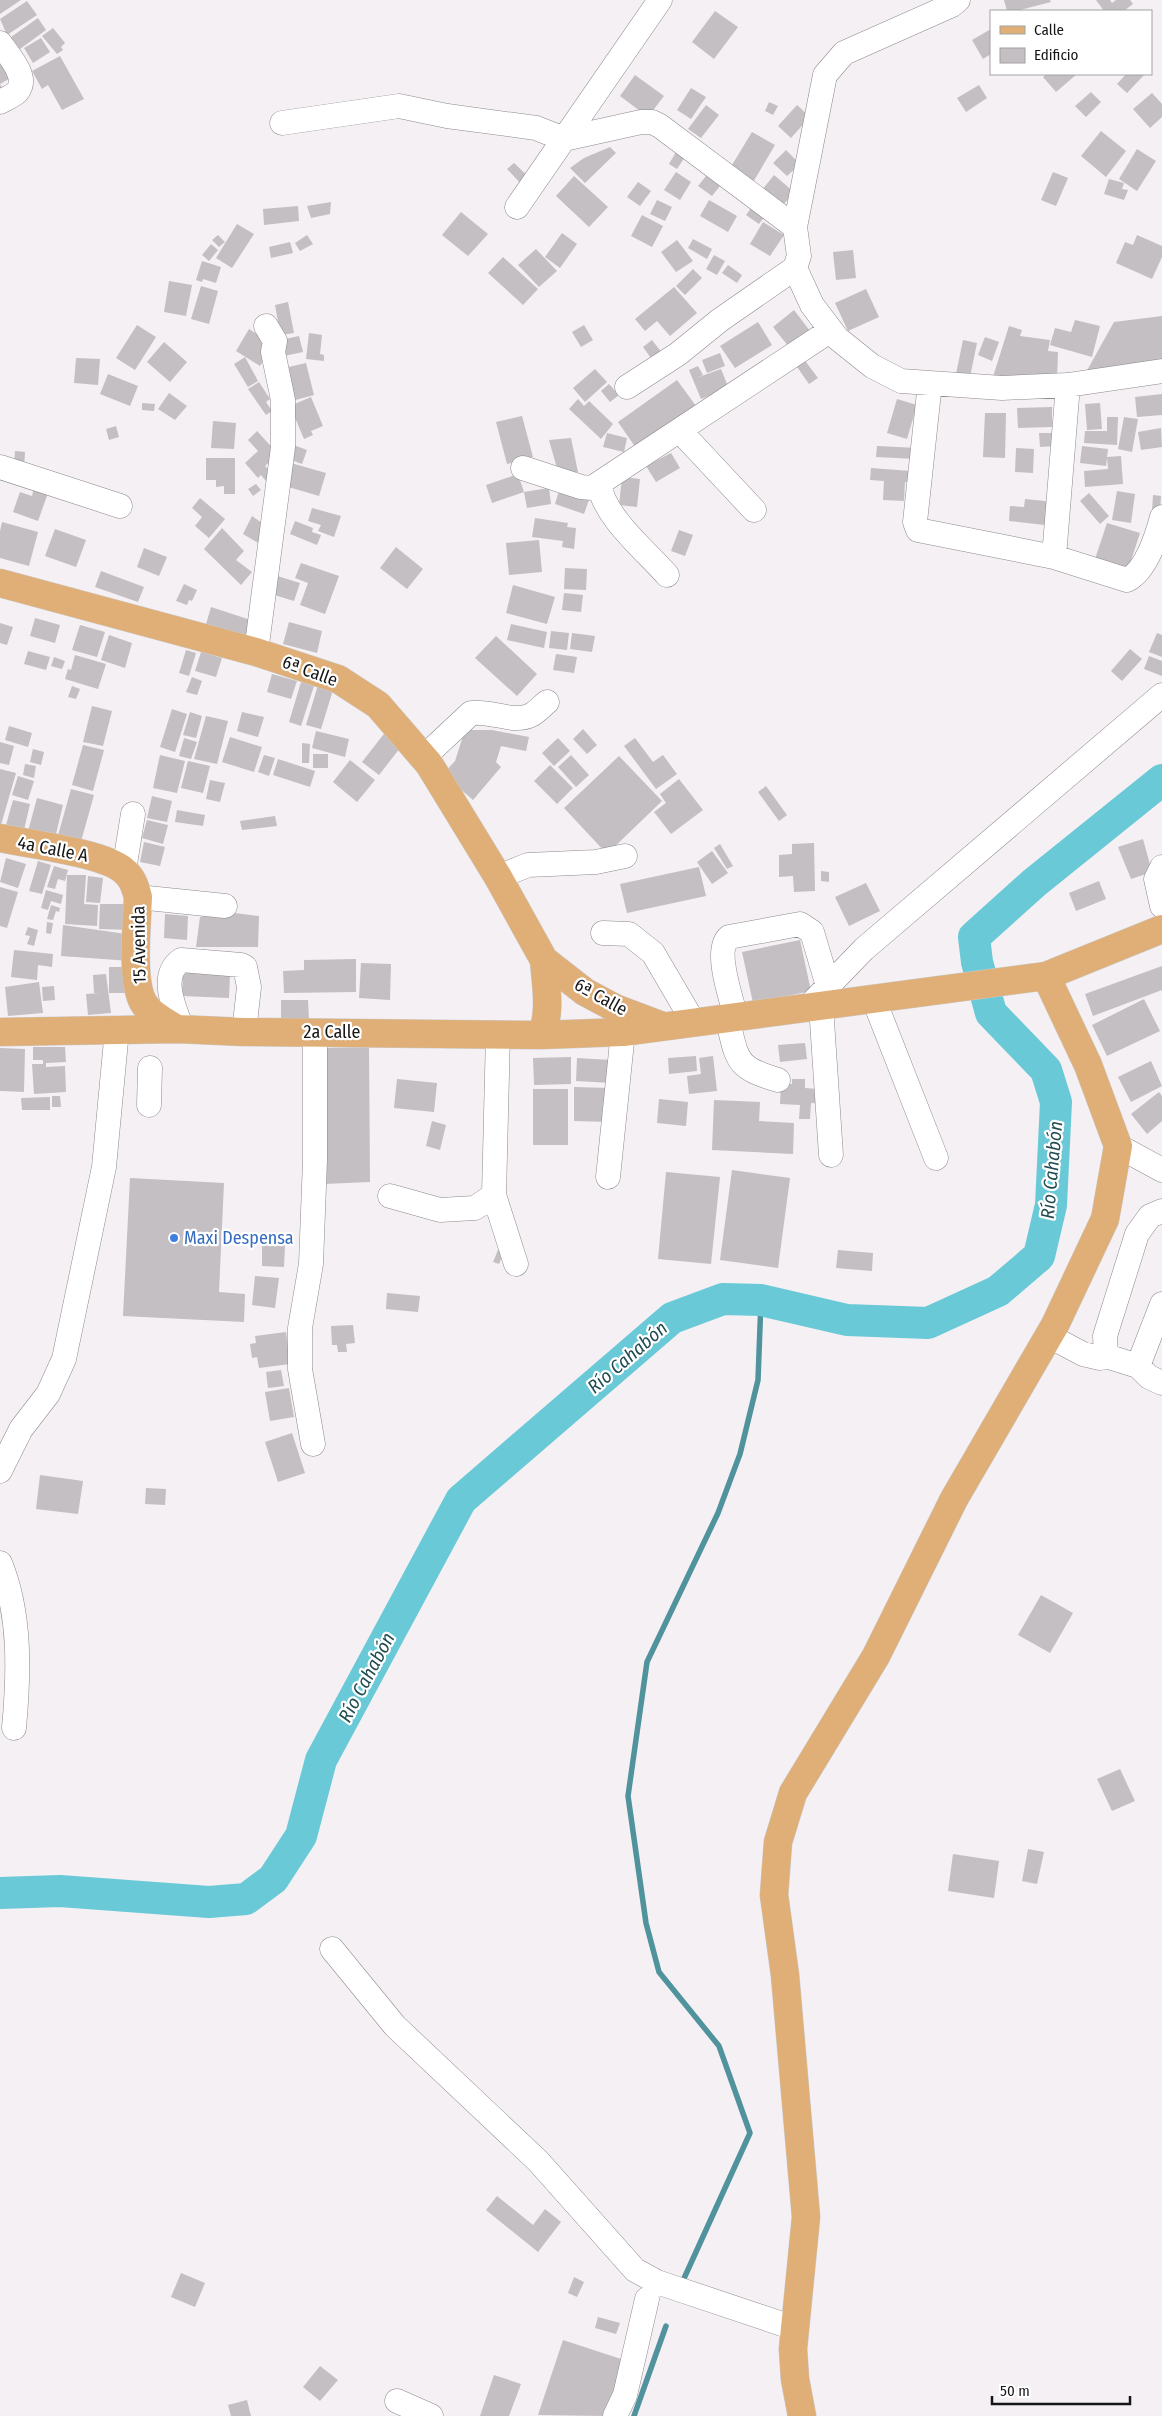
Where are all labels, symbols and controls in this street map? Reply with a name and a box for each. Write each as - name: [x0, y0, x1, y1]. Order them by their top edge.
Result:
- legend: [990, 10, 1152, 75]
- text: Calle: [1034, 21, 1064, 39]
- text: Edificio: [1034, 46, 1079, 64]
- street label: 6ª Calle: [279, 651, 341, 691]
- street label: 4a Calle A: [16, 831, 91, 867]
- street label: 15 Avenida: [127, 905, 151, 984]
- street label: 6ª Calle: [571, 973, 631, 1021]
- street label: 2a Calle: [304, 1021, 360, 1043]
- water label: Río Cahabón: [1036, 1120, 1067, 1220]
- place label: Maxi Despensa: [184, 1227, 294, 1249]
- marker: Maxi Despensa: [168, 1232, 180, 1244]
- water label: Río Cahabón: [583, 1316, 672, 1398]
- water label: Río Cahabón: [333, 1628, 400, 1726]
- scale bar: [992, 2374, 1130, 2406]
- text: 50 m: [1000, 2382, 1030, 2400]

